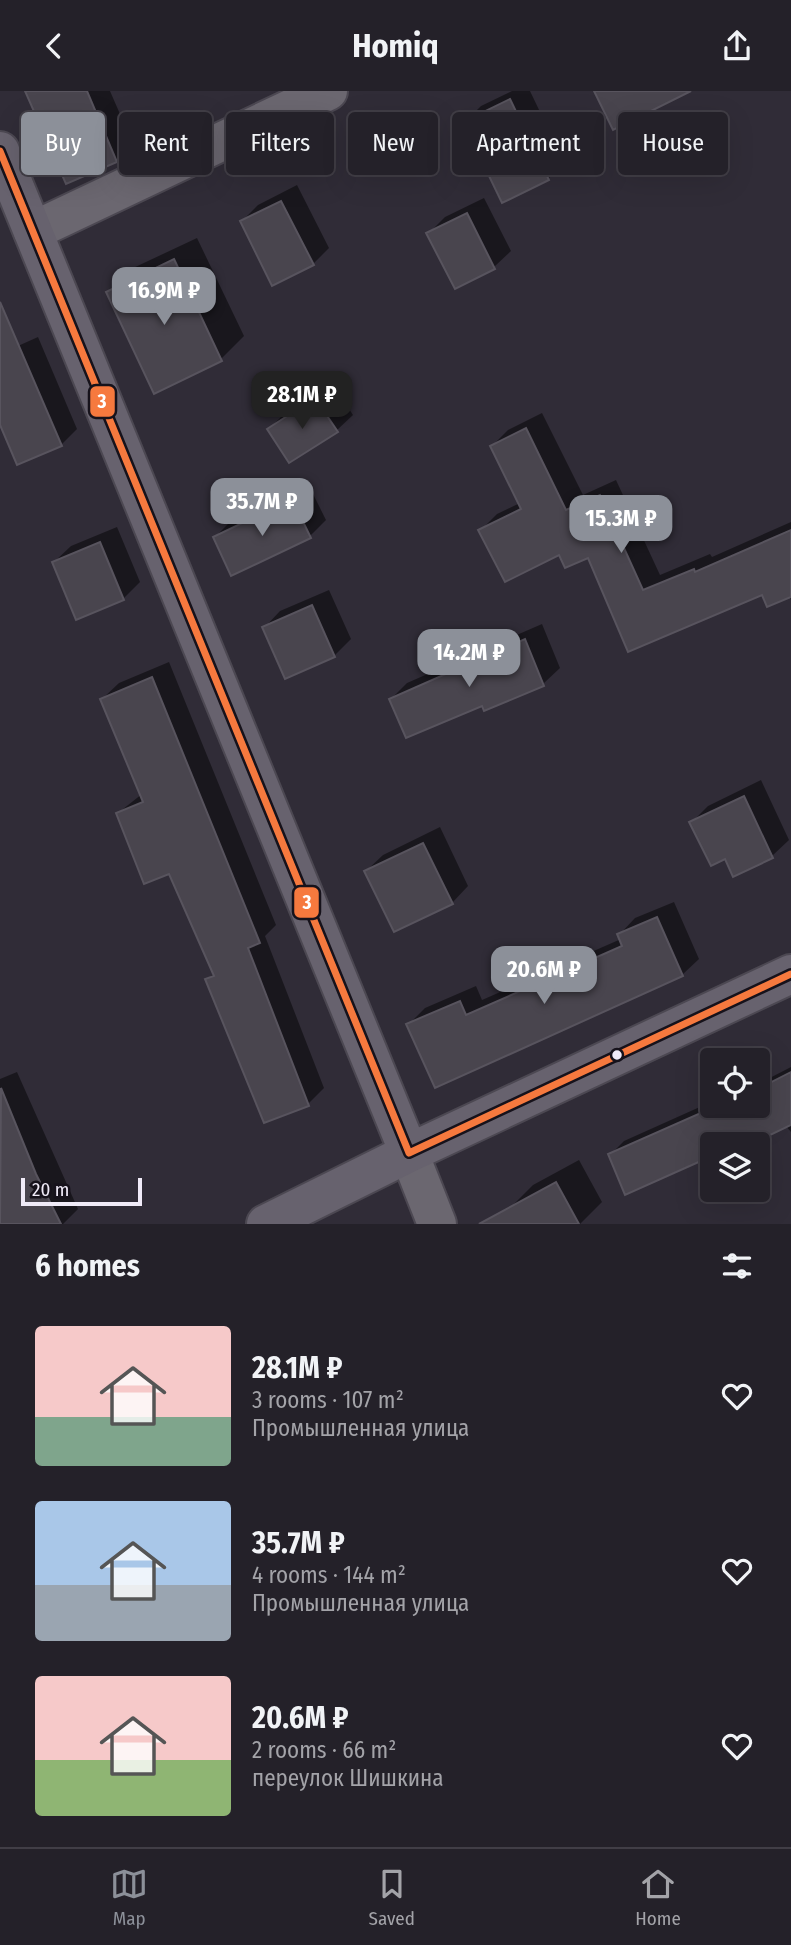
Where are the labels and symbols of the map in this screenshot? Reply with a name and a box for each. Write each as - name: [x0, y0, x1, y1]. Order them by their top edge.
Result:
- pin: 16.9M ₽: [99, 267, 229, 327]
- pin: 28.1M ₽: [237, 371, 367, 431]
- line badge: 3: [89, 385, 116, 418]
- text: 3: [97, 390, 107, 413]
- pin: 35.7M ₽: [197, 479, 327, 538]
- pin: 15.3M ₽: [556, 496, 686, 555]
- pin: 14.2M ₽: [404, 629, 534, 689]
- line badge: 3: [293, 886, 320, 919]
- text: 3: [302, 891, 312, 914]
- pin: 20.6M ₽: [479, 947, 609, 1006]
- unlabelled marker: [610, 1048, 624, 1062]
- scale bar: [21, 1175, 142, 1207]

